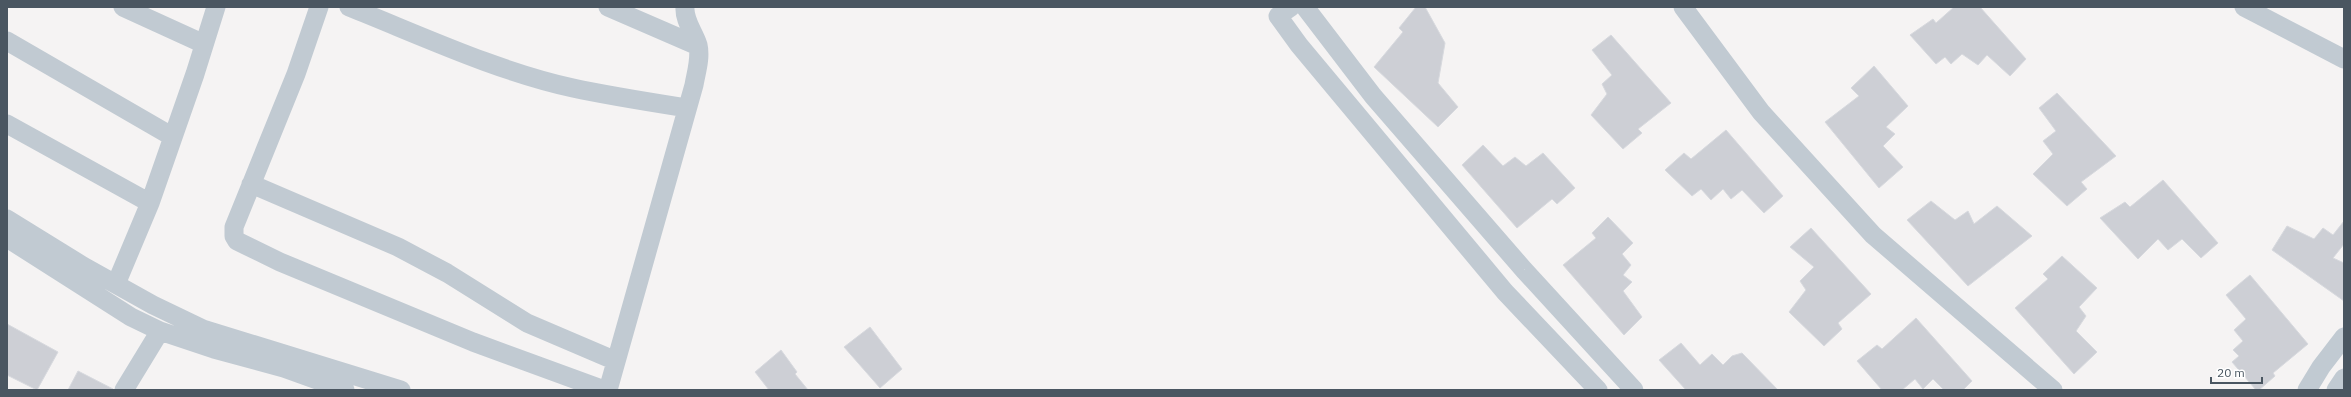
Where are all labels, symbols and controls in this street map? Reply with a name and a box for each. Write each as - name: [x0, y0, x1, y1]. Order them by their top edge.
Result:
- scale bar: [2211, 359, 2262, 385]
- text: 20 m: [2217, 365, 2245, 380]

